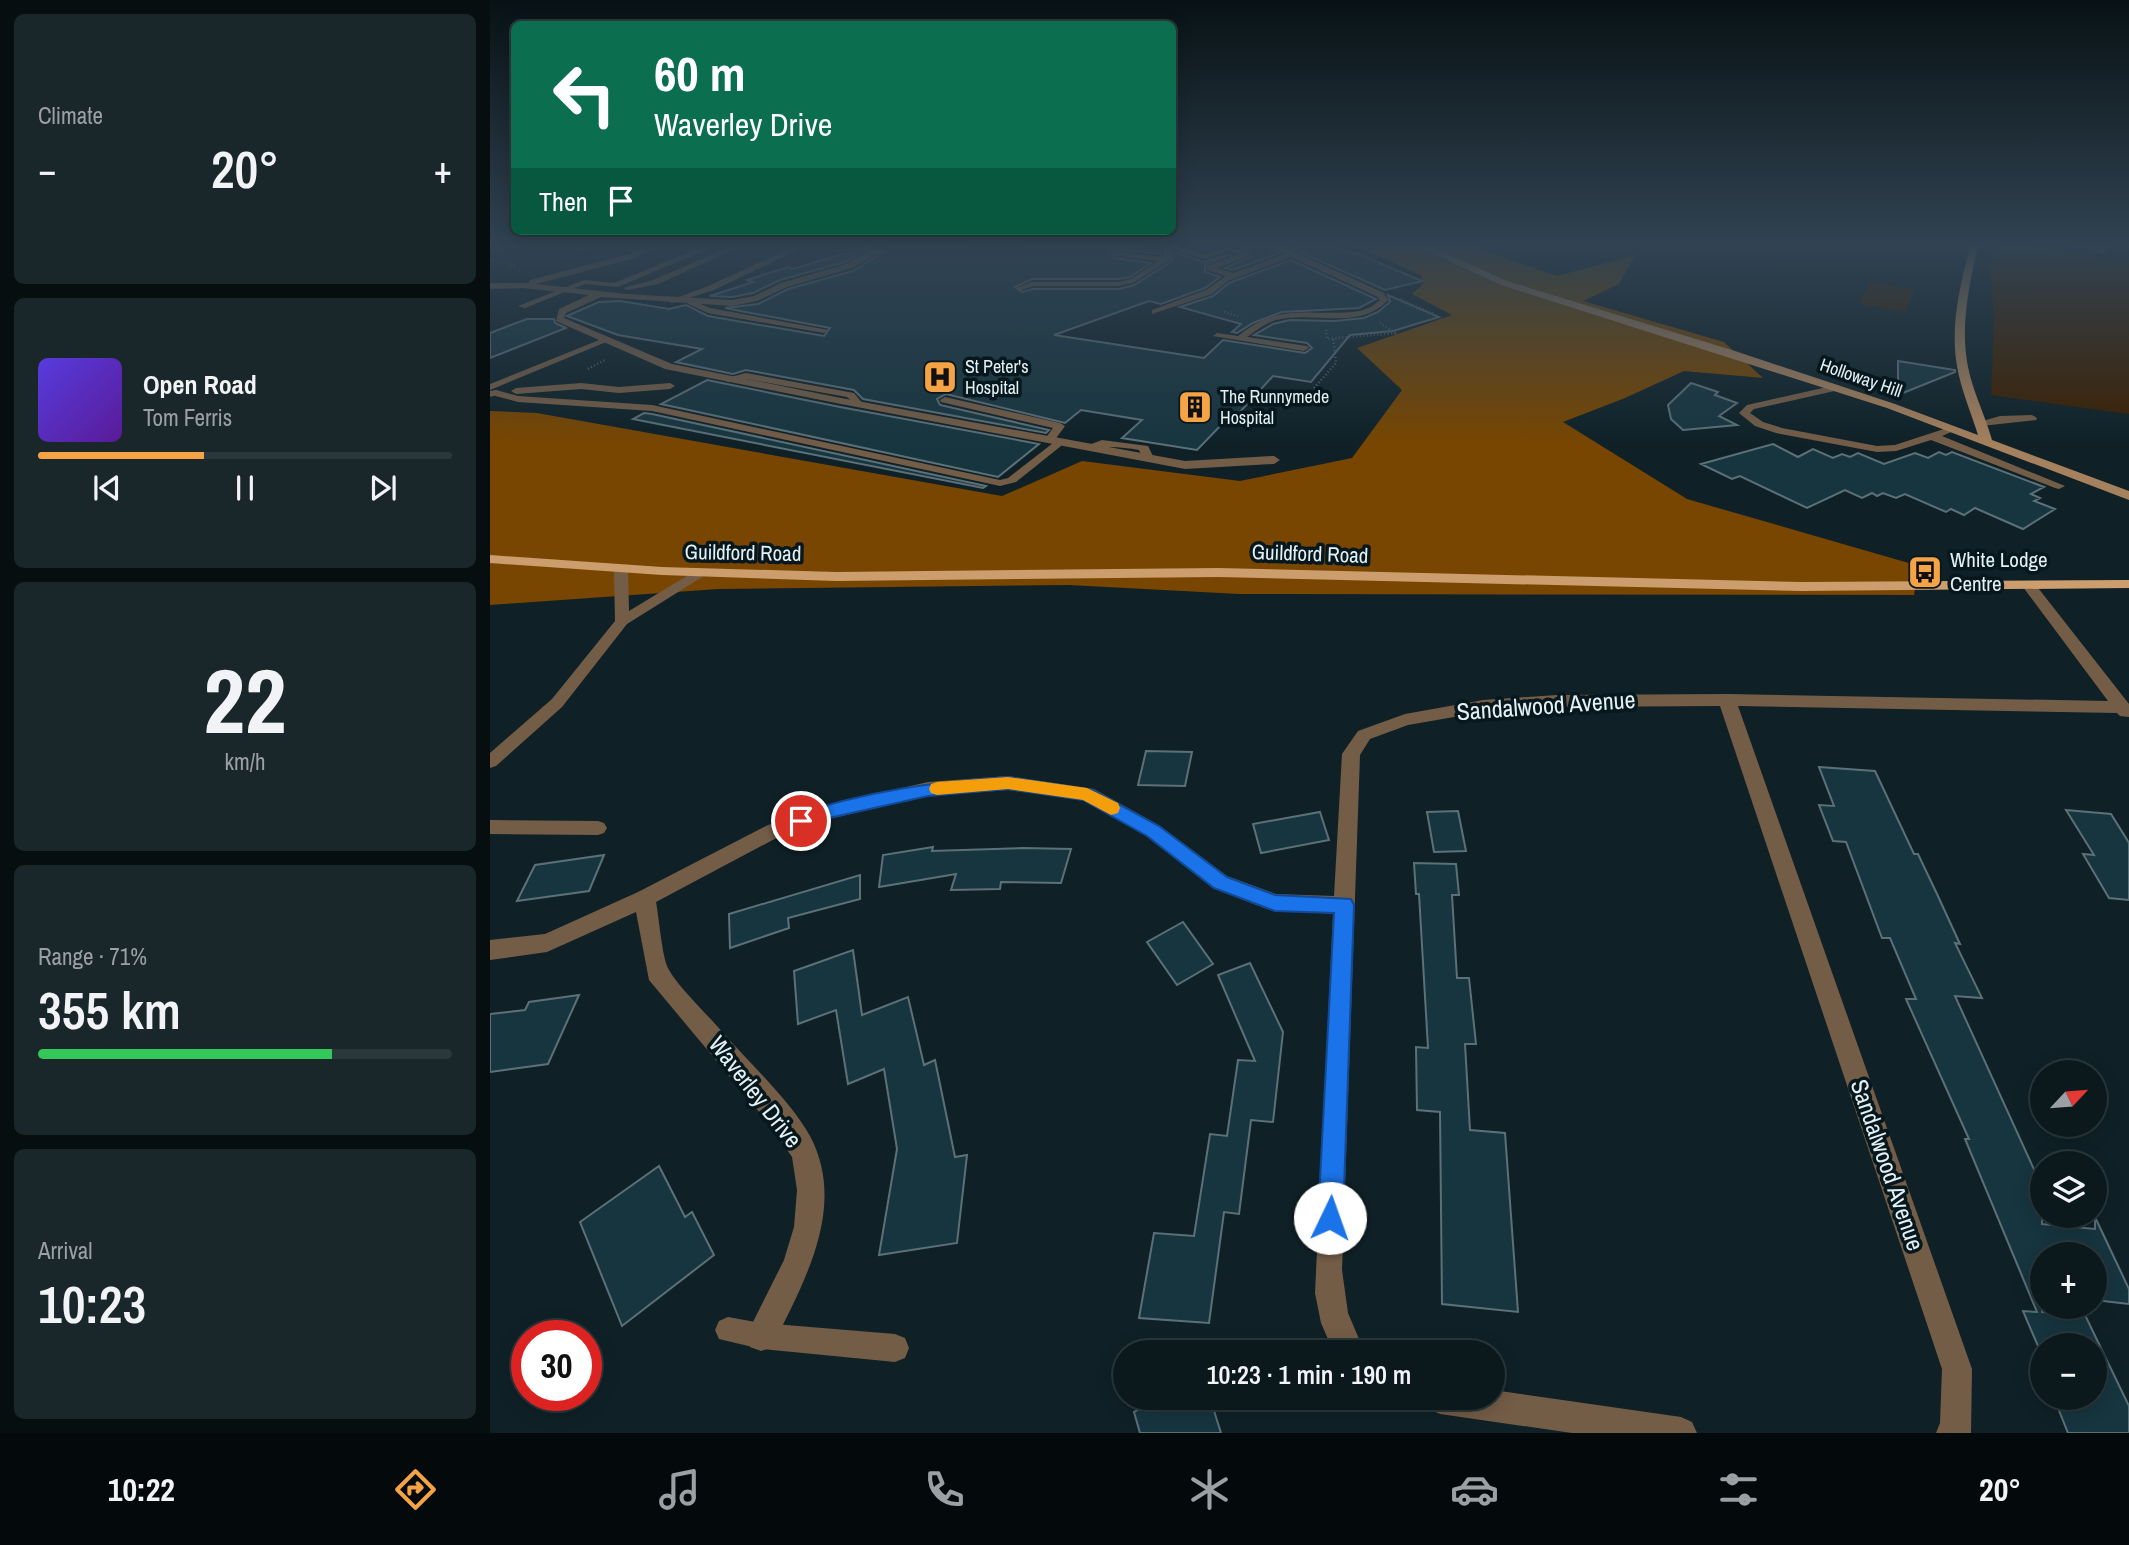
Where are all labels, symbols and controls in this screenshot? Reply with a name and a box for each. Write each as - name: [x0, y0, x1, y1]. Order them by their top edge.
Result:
- text: 60 m: [654, 40, 746, 106]
- icon: left: [539, 49, 630, 140]
- text: Climate: [38, 100, 103, 131]
- text: Waverley Drive: [654, 103, 832, 146]
- text: 20°: [211, 134, 279, 204]
- text: −: [38, 144, 56, 195]
- text: +: [434, 144, 452, 195]
- icon: arrive: [602, 182, 640, 220]
- text: Then: [539, 184, 588, 219]
- street label: Holloway Hill: [1817, 352, 1906, 403]
- place label: St Peter's Hospital: [965, 354, 1029, 400]
- hospital icon: St Peter's Hospital: [921, 358, 959, 396]
- text: Open Road: [143, 367, 257, 402]
- place label: The Runnymede Hospital: [1220, 384, 1329, 430]
- building icon: The Runnymede Hospital: [1176, 388, 1214, 426]
- text: Tom Ferris: [143, 402, 232, 433]
- icon: previous: [88, 469, 126, 507]
- icon: pause: [226, 469, 264, 507]
- icon: next: [364, 469, 402, 507]
- street label: Guildford Road: [684, 537, 802, 568]
- street label: Guildford Road: [1251, 537, 1369, 570]
- place label: White Lodge Centre: [1950, 545, 2048, 598]
- bus stop icon: White Lodge Centre: [1906, 553, 1944, 591]
- text: 22: [204, 639, 287, 761]
- street label: Sandalwood Avenue: [1455, 683, 1636, 727]
- text: km/h: [225, 746, 265, 777]
- pin: [771, 791, 831, 851]
- icon: arrive: [782, 802, 820, 840]
- text: Range · 71%: [38, 941, 147, 972]
- text: 355 km: [38, 975, 181, 1045]
- street label: Waverley Drive: [702, 1029, 810, 1154]
- north arrow: [2030, 1060, 2107, 1138]
- map controls: [2030, 1060, 2107, 1410]
- street label: Sandalwood Avenue: [1844, 1075, 1932, 1255]
- button: layers: [2030, 1151, 2107, 1228]
- position arrow: [1293, 1181, 1367, 1255]
- text: Arrival: [38, 1235, 93, 1266]
- button: +: [2030, 1242, 2107, 1319]
- text: 10:23: [38, 1269, 146, 1339]
- speed limit sign: 30: [511, 1320, 602, 1411]
- button: −: [2030, 1333, 2107, 1410]
- text: 10:23 · 1 min · 190 m: [1207, 1357, 1411, 1392]
- icon: directions: [391, 1465, 440, 1514]
- icon: music: [655, 1465, 704, 1514]
- icon: phone: [920, 1465, 969, 1514]
- icon: climate: [1185, 1465, 1234, 1514]
- icon: car: [1450, 1465, 1499, 1514]
- icon: filters: [1714, 1465, 1763, 1514]
- text: 10:22: [108, 1468, 175, 1511]
- text: 20°: [1979, 1468, 2021, 1511]

